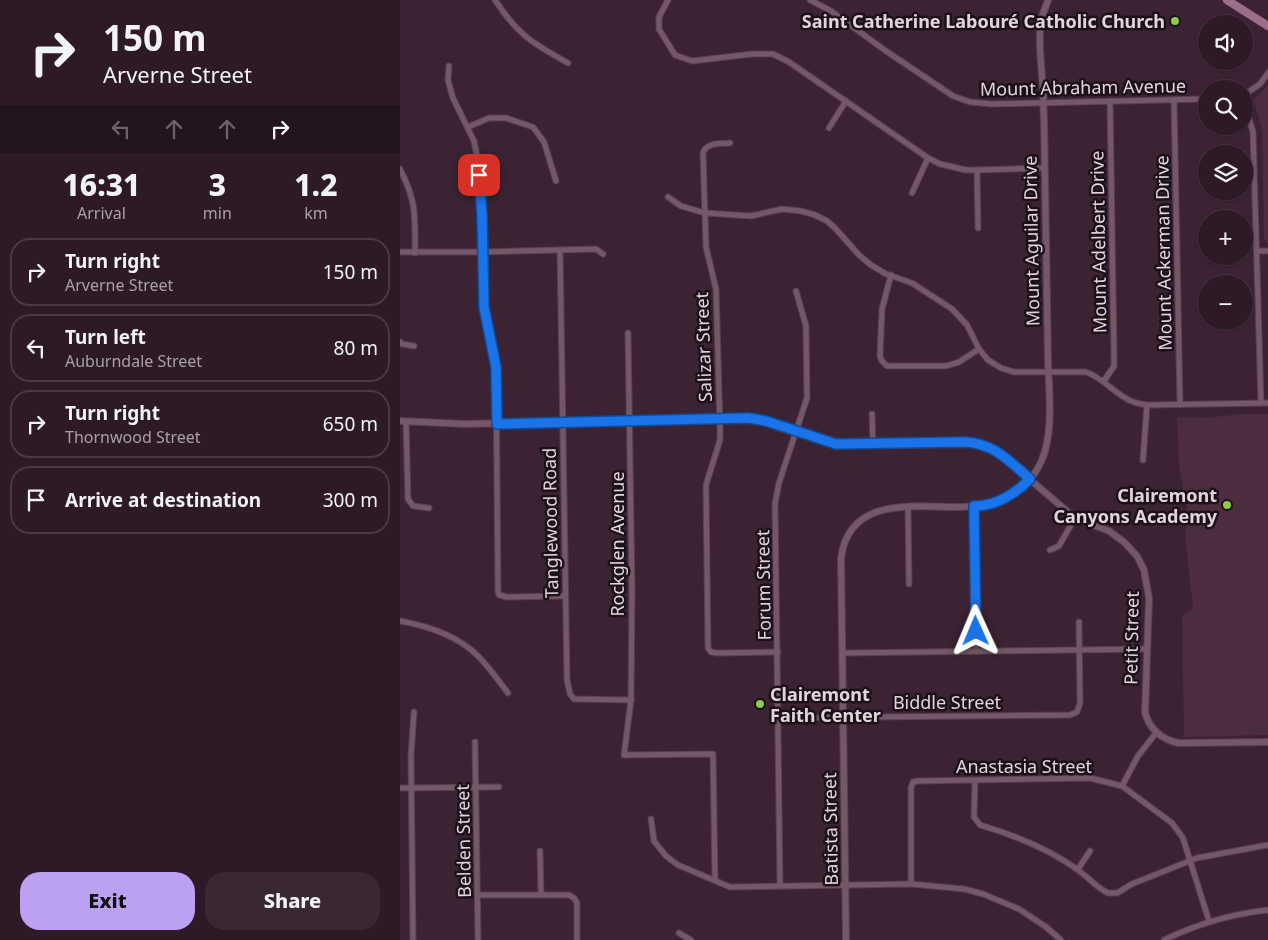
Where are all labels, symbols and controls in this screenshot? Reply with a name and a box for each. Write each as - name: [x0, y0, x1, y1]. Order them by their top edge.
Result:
- place label: Saint Catherine Labouré Catholic Church: [802, 9, 1165, 33]
- text: 150 m: [103, 14, 206, 61]
- marker: Saint Catherine Labouré Catholic Church: [1169, 15, 1181, 27]
- map controls: [1198, 15, 1253, 330]
- button: sound: [1198, 15, 1253, 70]
- icon: right: [20, 20, 85, 85]
- text: Arverne Street: [103, 59, 252, 89]
- street label: Mount Abraham Avenue: [980, 73, 1186, 101]
- button: search: [1198, 80, 1253, 135]
- icon: left: [107, 115, 135, 143]
- icon: ahead: [160, 115, 188, 143]
- icon: ahead: [213, 115, 241, 143]
- icon: right: [266, 115, 294, 143]
- button: layers: [1198, 145, 1253, 200]
- street label: Mount Adelbert Drive: [1084, 151, 1112, 333]
- pin: [458, 154, 500, 196]
- street label: Mount Ackerman Drive: [1149, 155, 1177, 351]
- street label: Mount Aguilar Drive: [1018, 156, 1044, 326]
- icon: arrive: [465, 161, 493, 189]
- text: 16:31: [62, 164, 140, 205]
- text: 3: [209, 164, 226, 205]
- text: 1.2: [294, 164, 338, 205]
- text: Arrival: [77, 202, 126, 224]
- text: min: [203, 202, 232, 224]
- text: km: [304, 202, 328, 224]
- button: +: [1198, 210, 1253, 265]
- text: Turn right: [65, 248, 160, 274]
- icon: right: [22, 258, 50, 286]
- text: 150 m: [323, 259, 378, 285]
- text: Arverne Street: [65, 274, 173, 296]
- button: −: [1198, 275, 1253, 330]
- street label: Salizar Street: [689, 291, 717, 402]
- text: Turn left: [65, 324, 146, 350]
- icon: left: [22, 334, 50, 362]
- text: 80 m: [334, 335, 378, 361]
- text: Auburndale Street: [65, 350, 202, 372]
- text: Turn right: [65, 400, 160, 426]
- icon: right: [22, 410, 50, 438]
- text: 650 m: [323, 411, 378, 437]
- text: Thornwood Street: [65, 426, 201, 448]
- street label: Tanglewood Road: [537, 448, 563, 598]
- street label: Rockglen Avenue: [605, 471, 629, 617]
- place label: Clairemont Canyons Academy: [1054, 483, 1218, 528]
- icon: arrive: [22, 486, 50, 514]
- text: Arrive at destination: [65, 487, 261, 513]
- text: 300 m: [323, 487, 378, 513]
- marker: Clairemont Canyons Academy: [1221, 499, 1233, 511]
- street label: Forum Street: [750, 529, 776, 640]
- street label: Petit Street: [1118, 590, 1144, 685]
- position arrow: [949, 604, 1001, 656]
- place label: Clairemont Faith Center: [770, 682, 881, 727]
- street label: Biddle Street: [893, 690, 1002, 714]
- marker: Clairemont Faith Center: [754, 698, 766, 710]
- street label: Anastasia Street: [956, 754, 1093, 778]
- street label: Batista Street: [817, 772, 843, 886]
- street label: Belden Street: [450, 783, 476, 898]
- button: Exit: [20, 872, 195, 930]
- button: Share: [205, 872, 380, 930]

